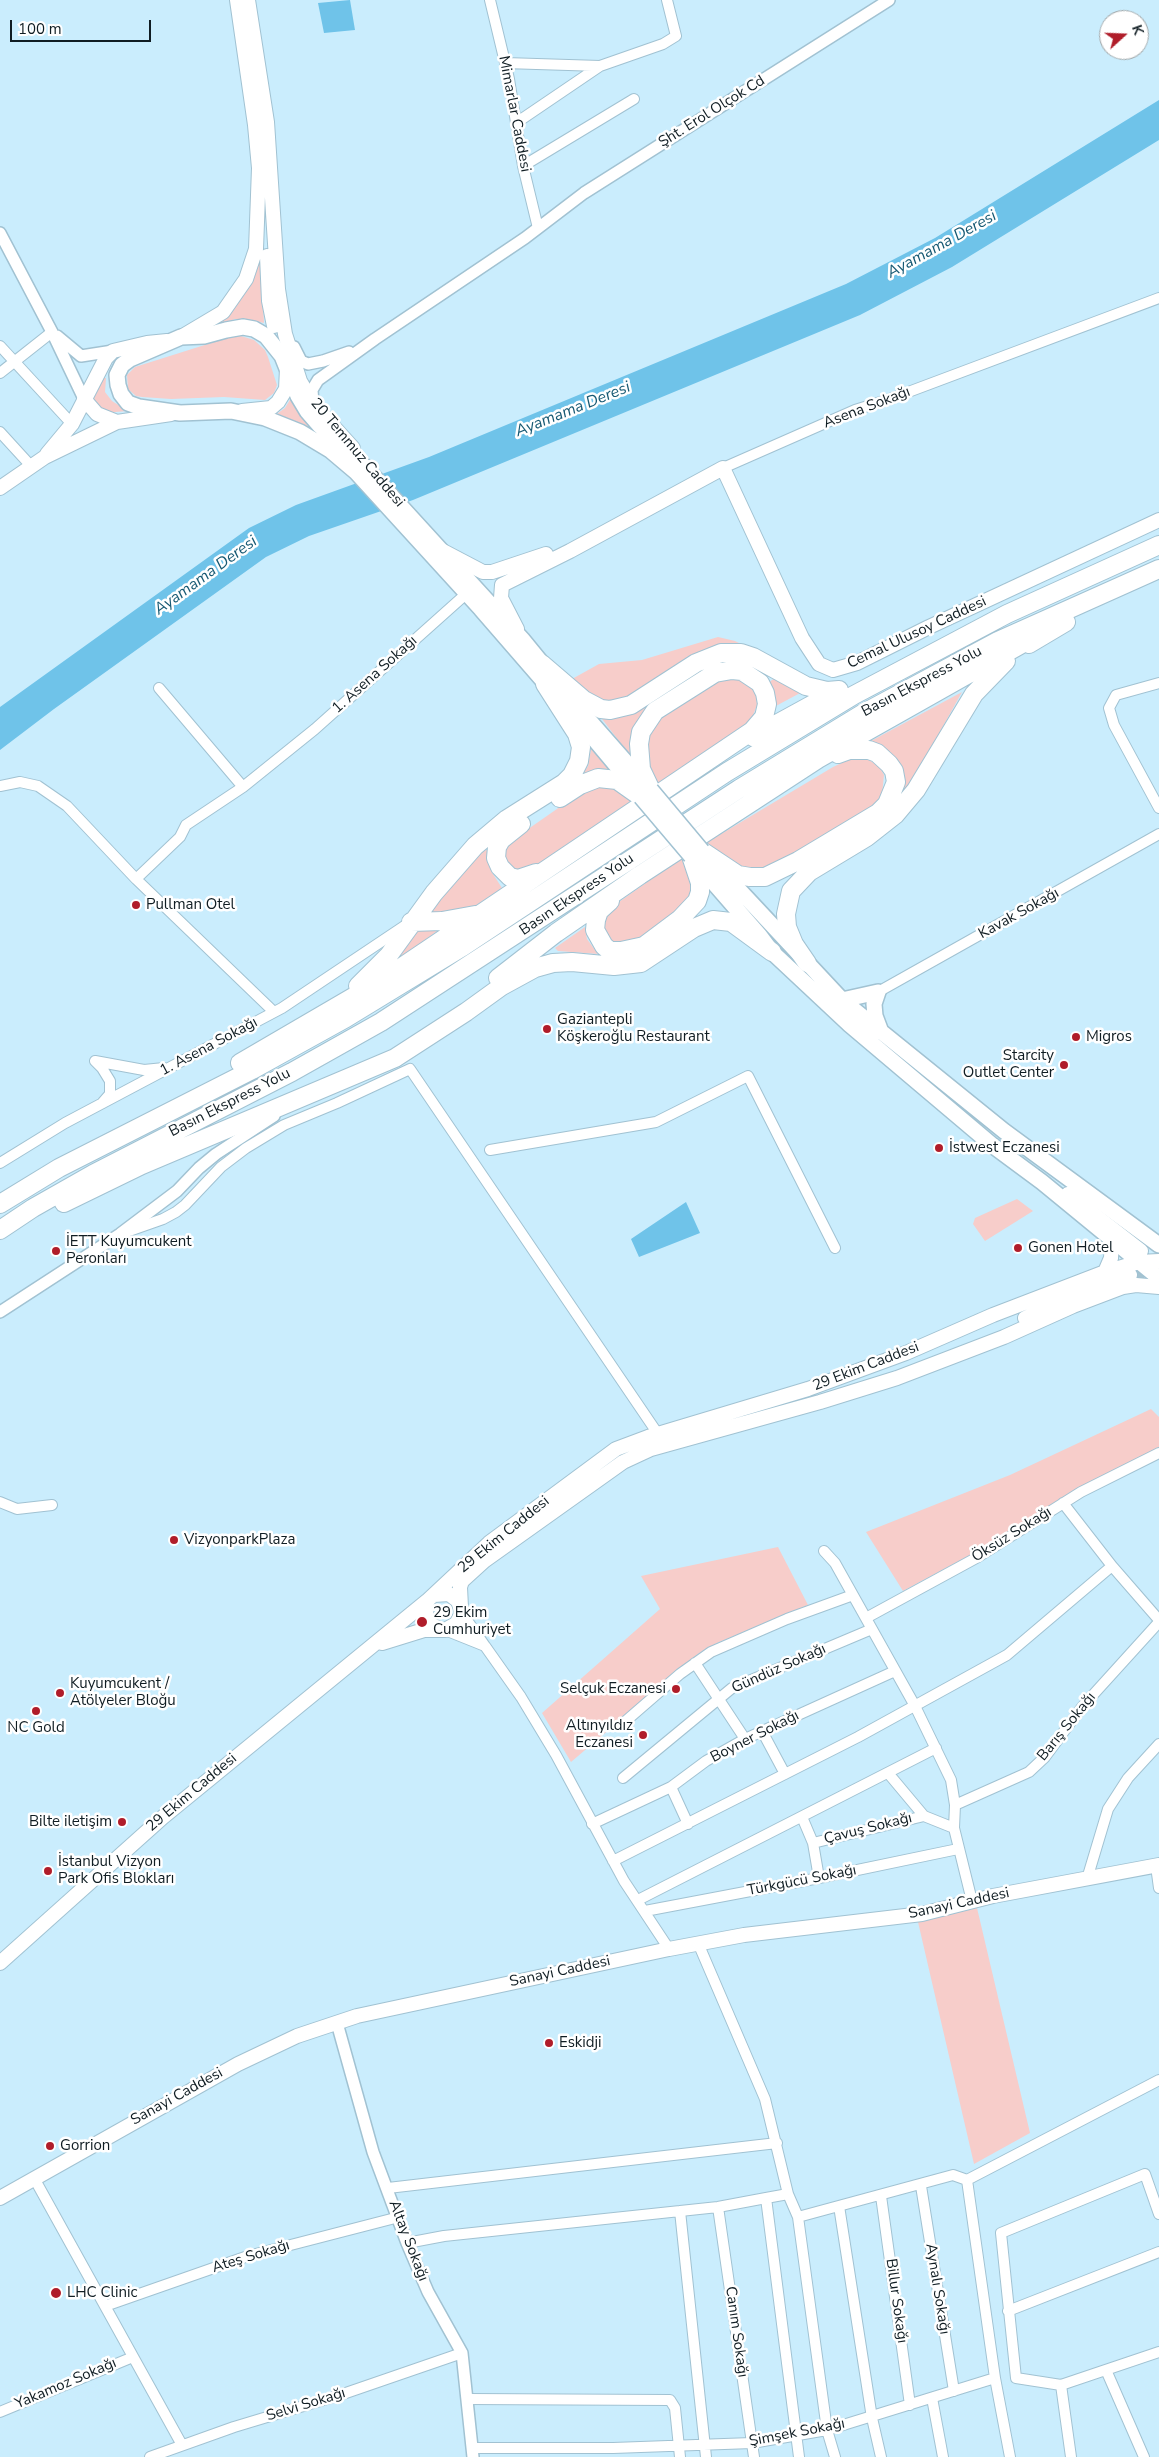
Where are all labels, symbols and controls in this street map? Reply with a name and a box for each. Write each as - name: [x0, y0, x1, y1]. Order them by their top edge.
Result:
- scale bar: [12, 10, 154, 42]
- north arrow: [1099, 10, 1149, 60]
- text: 100 m: [18, 19, 62, 39]
- text: K: [1127, 22, 1148, 38]
- street label: Mimarlar Caddesi: [494, 54, 534, 174]
- street label: Şht. Erol Olçok Cd: [656, 72, 768, 152]
- water label: Ayamama Deresi: [884, 207, 1000, 283]
- water label: Ayamama Deresi: [513, 378, 633, 442]
- street label: Asena Sokağı: [821, 383, 913, 433]
- street label: 20 Temmuz Caddesi: [306, 395, 408, 511]
- water label: Ayamama Deresi: [151, 532, 261, 620]
- street label: Cemal Ulusoy Caddesi: [845, 593, 989, 673]
- street label: 1. Asena Sokağı: [329, 632, 421, 718]
- street label: Basın Ekspress Yolu: [859, 643, 985, 721]
- street label: Basın Ekspress Yolu: [517, 850, 637, 940]
- street label: Kavak Sokağı: [976, 884, 1062, 944]
- place label: Pullman Otel: [146, 896, 235, 914]
- marker: Pullman Otel: [130, 899, 142, 911]
- place label: Gaziantepli Köşkeroğlu Restaurant: [557, 1011, 710, 1046]
- street label: 1. Asena Sokağı: [157, 1014, 261, 1080]
- marker: Gaziantepli Köşkeroğlu Restaurant: [541, 1023, 553, 1035]
- place label: Migros: [1086, 1028, 1132, 1046]
- marker: Migros: [1070, 1031, 1082, 1043]
- place label: Starcity Outlet Center: [963, 1047, 1054, 1082]
- marker: Starcity Outlet Center: [1058, 1059, 1070, 1071]
- street label: Basın Ekspress Yolu: [166, 1065, 294, 1141]
- place label: İstwest Eczanesi: [949, 1139, 1060, 1157]
- marker: İstwest Eczanesi: [933, 1142, 945, 1154]
- place label: İETT Kuyumcukent Peronları: [66, 1233, 192, 1268]
- place label: Gonen Hotel: [1028, 1239, 1113, 1257]
- marker: Gonen Hotel: [1012, 1242, 1024, 1254]
- marker: İETT Kuyumcukent Peronları: [50, 1245, 62, 1257]
- street label: 29 Ekim Caddesi: [810, 1338, 922, 1396]
- street label: 29 Ekim Caddesi: [455, 1493, 553, 1577]
- street label: Öksüz Sokağı: [969, 1503, 1055, 1567]
- place label: VizyonparkPlaza: [184, 1531, 295, 1549]
- marker: VizyonparkPlaza: [168, 1534, 180, 1546]
- place label: 29 Ekim Cumhuriyet: [433, 1604, 511, 1639]
- marker: 29 Ekim Cumhuriyet: [415, 1615, 429, 1629]
- street label: Gündüz Sokağı: [729, 1640, 829, 1698]
- place label: Kuyumcukent / Atölyeler Bloğu: [70, 1675, 176, 1710]
- place label: Selçuk Eczanesi: [560, 1680, 666, 1698]
- marker: Selçuk Eczanesi: [670, 1683, 682, 1695]
- marker: Kuyumcukent / Atölyeler Bloğu: [54, 1687, 66, 1699]
- street label: Barış Sokağı: [1034, 1689, 1100, 1765]
- marker: NC Gold: [30, 1705, 42, 1717]
- street label: Boyner Sokağı: [708, 1707, 802, 1767]
- place label: Altınyıldız Eczanesi: [566, 1717, 633, 1752]
- place label: NC Gold: [7, 1719, 65, 1737]
- marker: Altınyıldız Eczanesi: [637, 1729, 649, 1741]
- street label: 29 Ekim Caddesi: [143, 1750, 241, 1836]
- street label: Çavuş Sokağı: [822, 1809, 914, 1849]
- place label: Bilte iletişim: [29, 1813, 112, 1831]
- marker: Bilte iletişim: [116, 1816, 128, 1828]
- place label: İstanbul Vizyon Park Ofis Blokları: [58, 1853, 174, 1888]
- street label: Türkgücü Sokağı: [746, 1862, 858, 1900]
- marker: İstanbul Vizyon Park Ofis Blokları: [42, 1865, 54, 1877]
- street label: Sanayi Caddesi: [907, 1885, 1011, 1923]
- street label: Sanayi Caddesi: [508, 1953, 612, 1991]
- place label: Eskidji: [559, 2034, 602, 2052]
- marker: Eskidji: [543, 2037, 555, 2049]
- street label: Sanayi Caddesi: [128, 2064, 226, 2130]
- place label: Gorrion: [60, 2137, 110, 2155]
- marker: Gorrion: [44, 2140, 56, 2152]
- street label: Altay Sokağı: [384, 2198, 432, 2284]
- street label: Ateş Sokağı: [210, 2237, 292, 2277]
- street label: Aynalı Sokağı: [921, 2242, 953, 2336]
- street label: Billur Sokağı: [881, 2257, 911, 2345]
- place label: LHC Clinic: [67, 2284, 137, 2302]
- street label: Canım Sokağı: [721, 2285, 751, 2379]
- marker: LHC Clinic: [49, 2286, 63, 2300]
- street label: Yakamoz Sokağı: [13, 2355, 119, 2413]
- street label: Selvi Sokağı: [264, 2384, 348, 2426]
- street label: Şimşek Sokağı: [748, 2415, 846, 2451]

